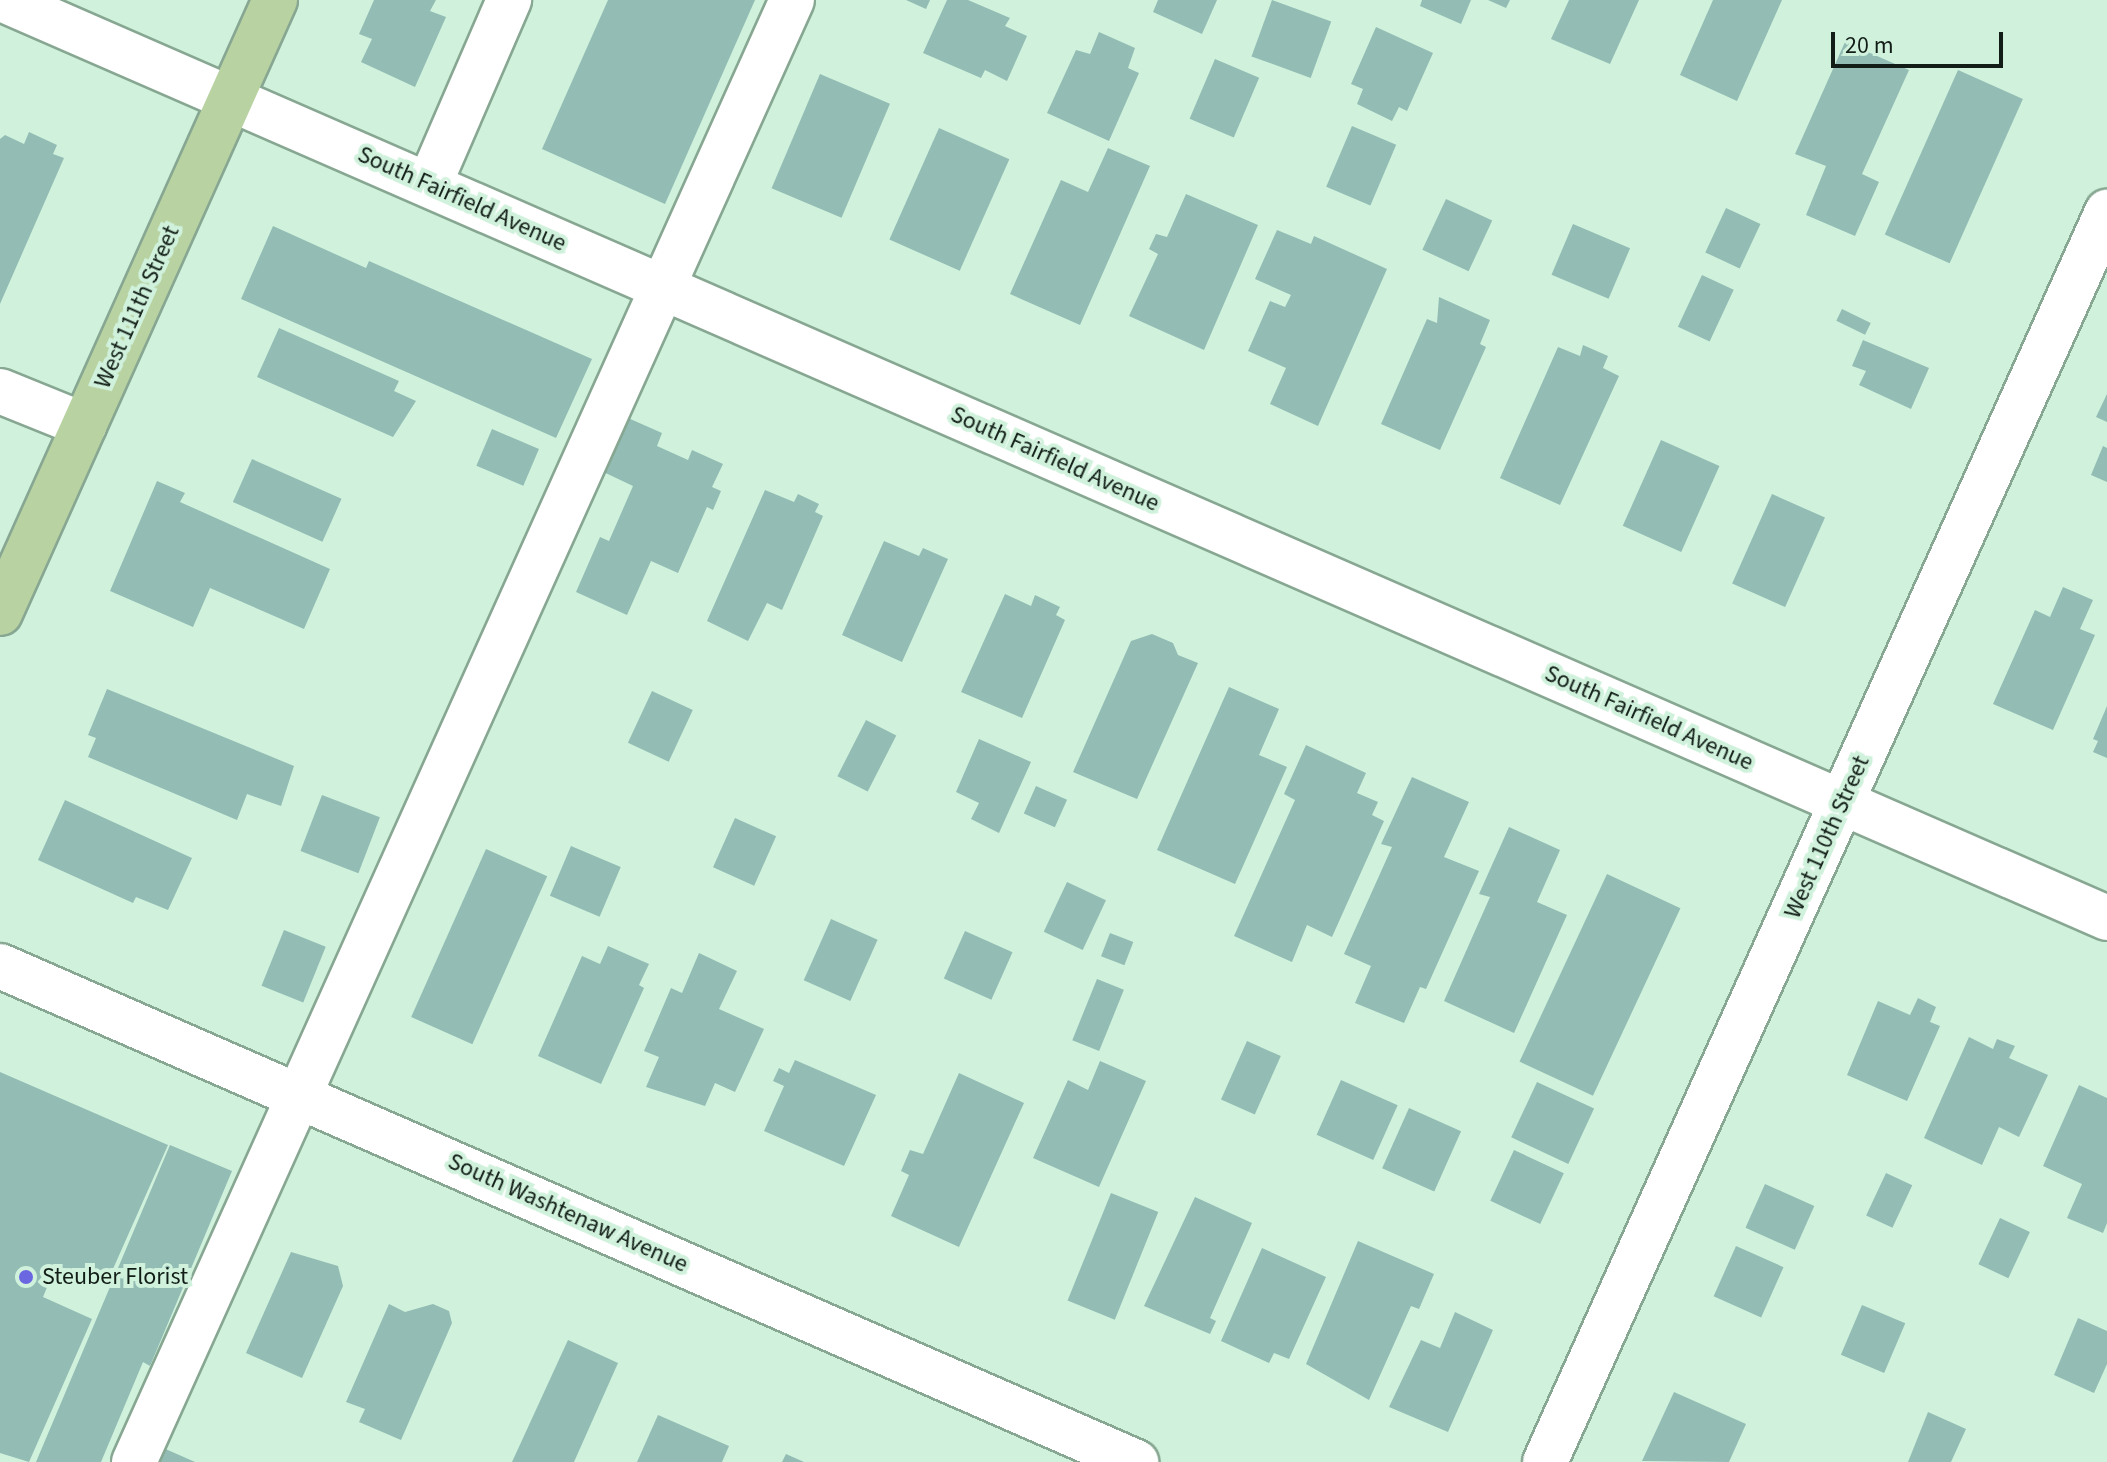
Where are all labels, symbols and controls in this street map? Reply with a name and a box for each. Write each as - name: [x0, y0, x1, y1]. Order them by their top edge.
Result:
- scale bar: [1835, 16, 2007, 66]
- text: 20 m: [1845, 28, 1894, 63]
- street label: South Fairfield Avenue: [353, 140, 571, 258]
- street label: West 111th Street: [88, 221, 186, 393]
- street label: South Fairfield Avenue: [946, 400, 1164, 518]
- street label: South Fairfield Avenue: [1540, 659, 1758, 777]
- street label: West 110th Street: [1778, 751, 1876, 923]
- street label: South Washtenaw Avenue: [444, 1147, 692, 1279]
- place label: Steuber Florist: [42, 1263, 188, 1291]
- marker: Steuber Florist: [17, 1268, 35, 1286]

